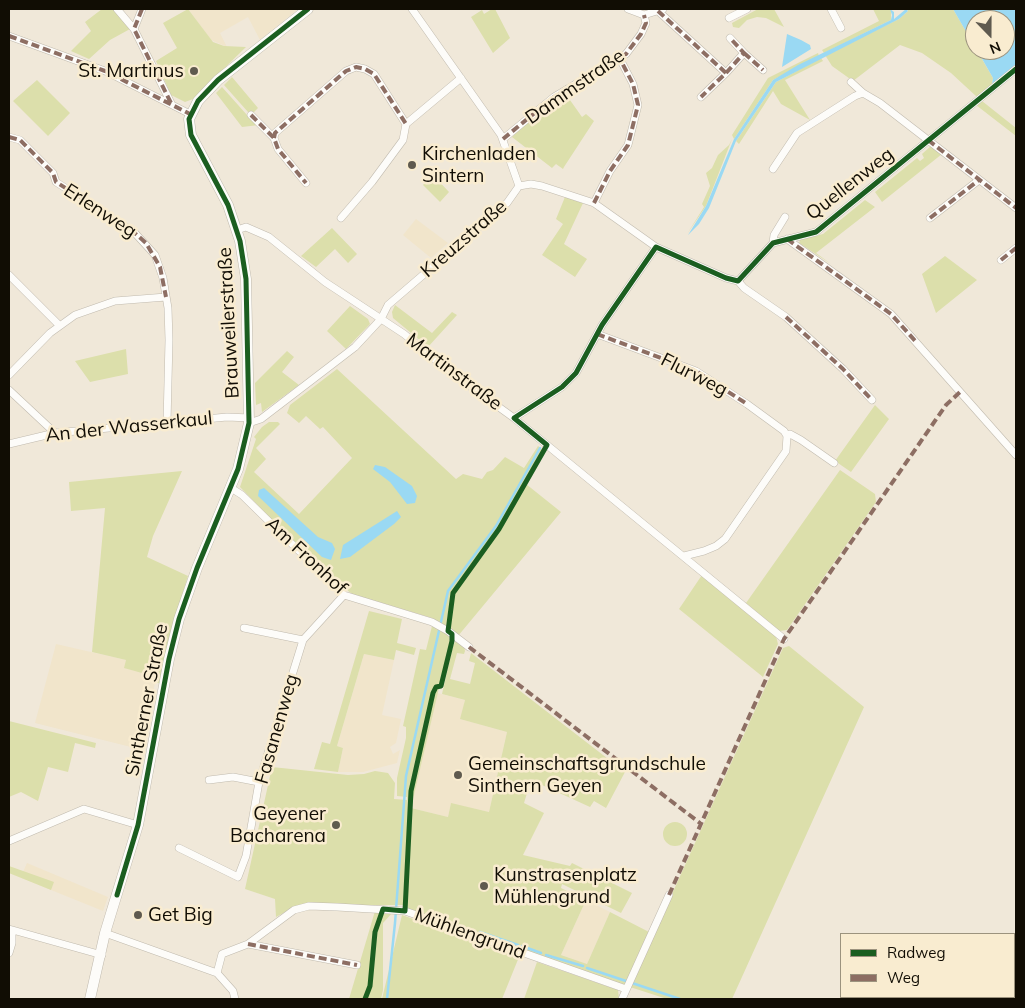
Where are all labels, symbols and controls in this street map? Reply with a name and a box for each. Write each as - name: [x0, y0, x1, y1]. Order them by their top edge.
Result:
- north arrow: [965, 10, 1015, 60]
- text: N: [987, 38, 1004, 58]
- street label: Dammstraße: [521, 45, 629, 129]
- place label: St. Martinus: [78, 60, 184, 82]
- marker: St. Martinus: [188, 65, 200, 77]
- place label: Kirchenladen Sintern: [422, 143, 536, 187]
- street label: Quellenweg: [802, 143, 898, 225]
- marker: Kirchenladen Sintern: [406, 159, 418, 171]
- street label: Erlenweg: [59, 179, 141, 243]
- street label: Kreuzstraße: [416, 195, 512, 283]
- street label: Brauweilerstraße: [214, 247, 244, 399]
- street label: Martinstraße: [402, 329, 506, 415]
- street label: Flurweg: [657, 349, 731, 401]
- street label: An der Wasserkaul: [44, 407, 214, 447]
- street label: Am Fronhof: [261, 512, 351, 600]
- street label: Sintherner Straße: [121, 622, 173, 778]
- street label: Fasanenweg: [250, 671, 304, 787]
- place label: Gemeinschaftsgrundschule Sinthern Geyen: [468, 753, 706, 797]
- marker: Gemeinschaftsgrundschule Sinthern Geyen: [452, 769, 464, 781]
- place label: Geyener Bacharena: [230, 803, 326, 847]
- marker: Geyener Bacharena: [330, 819, 342, 831]
- place label: Kunstrasenplatz Mühlengrund: [494, 864, 637, 908]
- marker: Kunstrasenplatz Mühlengrund: [478, 880, 490, 892]
- street label: Mühlengrund: [411, 903, 529, 965]
- place label: Get Big: [148, 904, 213, 926]
- marker: Get Big: [132, 909, 144, 921]
- legend: [840, 933, 1015, 998]
- text: Radweg: [887, 943, 945, 962]
- text: Weg: [887, 968, 920, 987]

